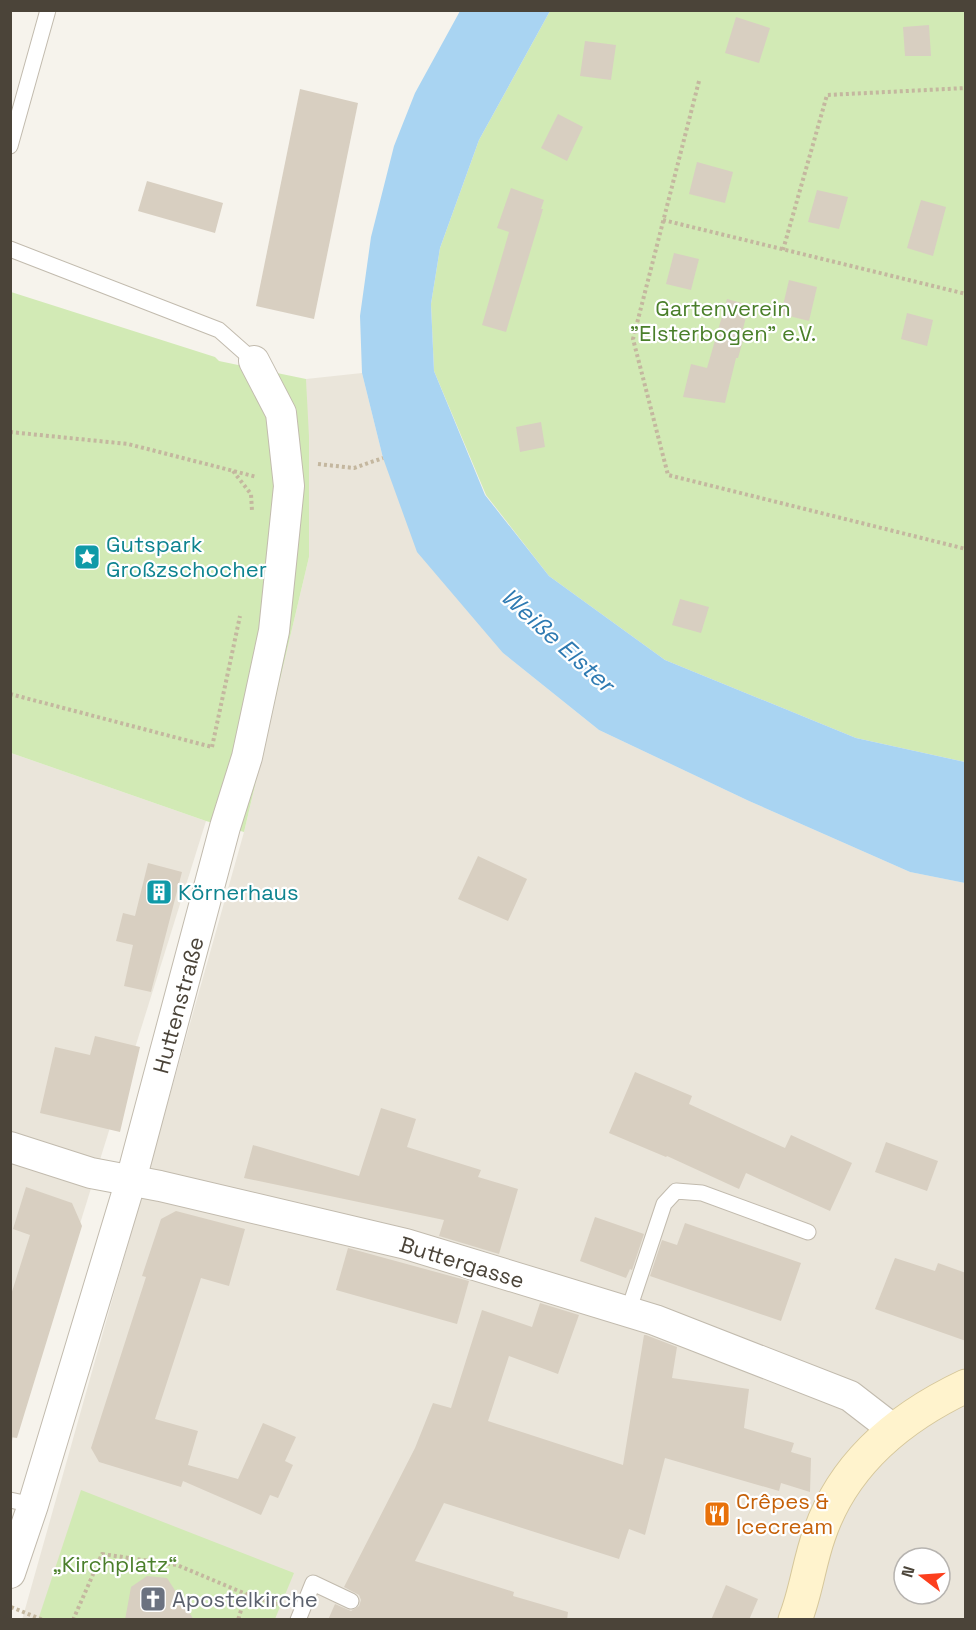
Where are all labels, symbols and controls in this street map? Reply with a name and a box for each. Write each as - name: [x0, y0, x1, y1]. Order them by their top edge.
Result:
- park label: Gartenverein "Elsterbogen" e.V.: [630, 294, 816, 347]
- place label: Gutspark Großzschocher: [106, 530, 267, 583]
- place icon: Gutspark Großzschocher: [72, 542, 102, 572]
- water label: Weiße Elster: [495, 581, 623, 701]
- building icon: Körnerhaus: [144, 877, 174, 907]
- place label: Körnerhaus: [178, 878, 299, 906]
- street label: Huttenstraße: [146, 934, 210, 1076]
- street label: Buttergasse: [396, 1230, 528, 1294]
- place label: Crêpes & Icecream: [736, 1487, 833, 1540]
- restaurant icon: Crêpes & Icecream: [702, 1499, 732, 1529]
- north arrow: [892, 1546, 952, 1606]
- park label: „Kirchplatz“: [52, 1550, 178, 1578]
- text: N: [897, 1564, 920, 1580]
- church icon: Apostelkirche: [138, 1584, 168, 1614]
- place label: Apostelkirche: [172, 1585, 318, 1613]

